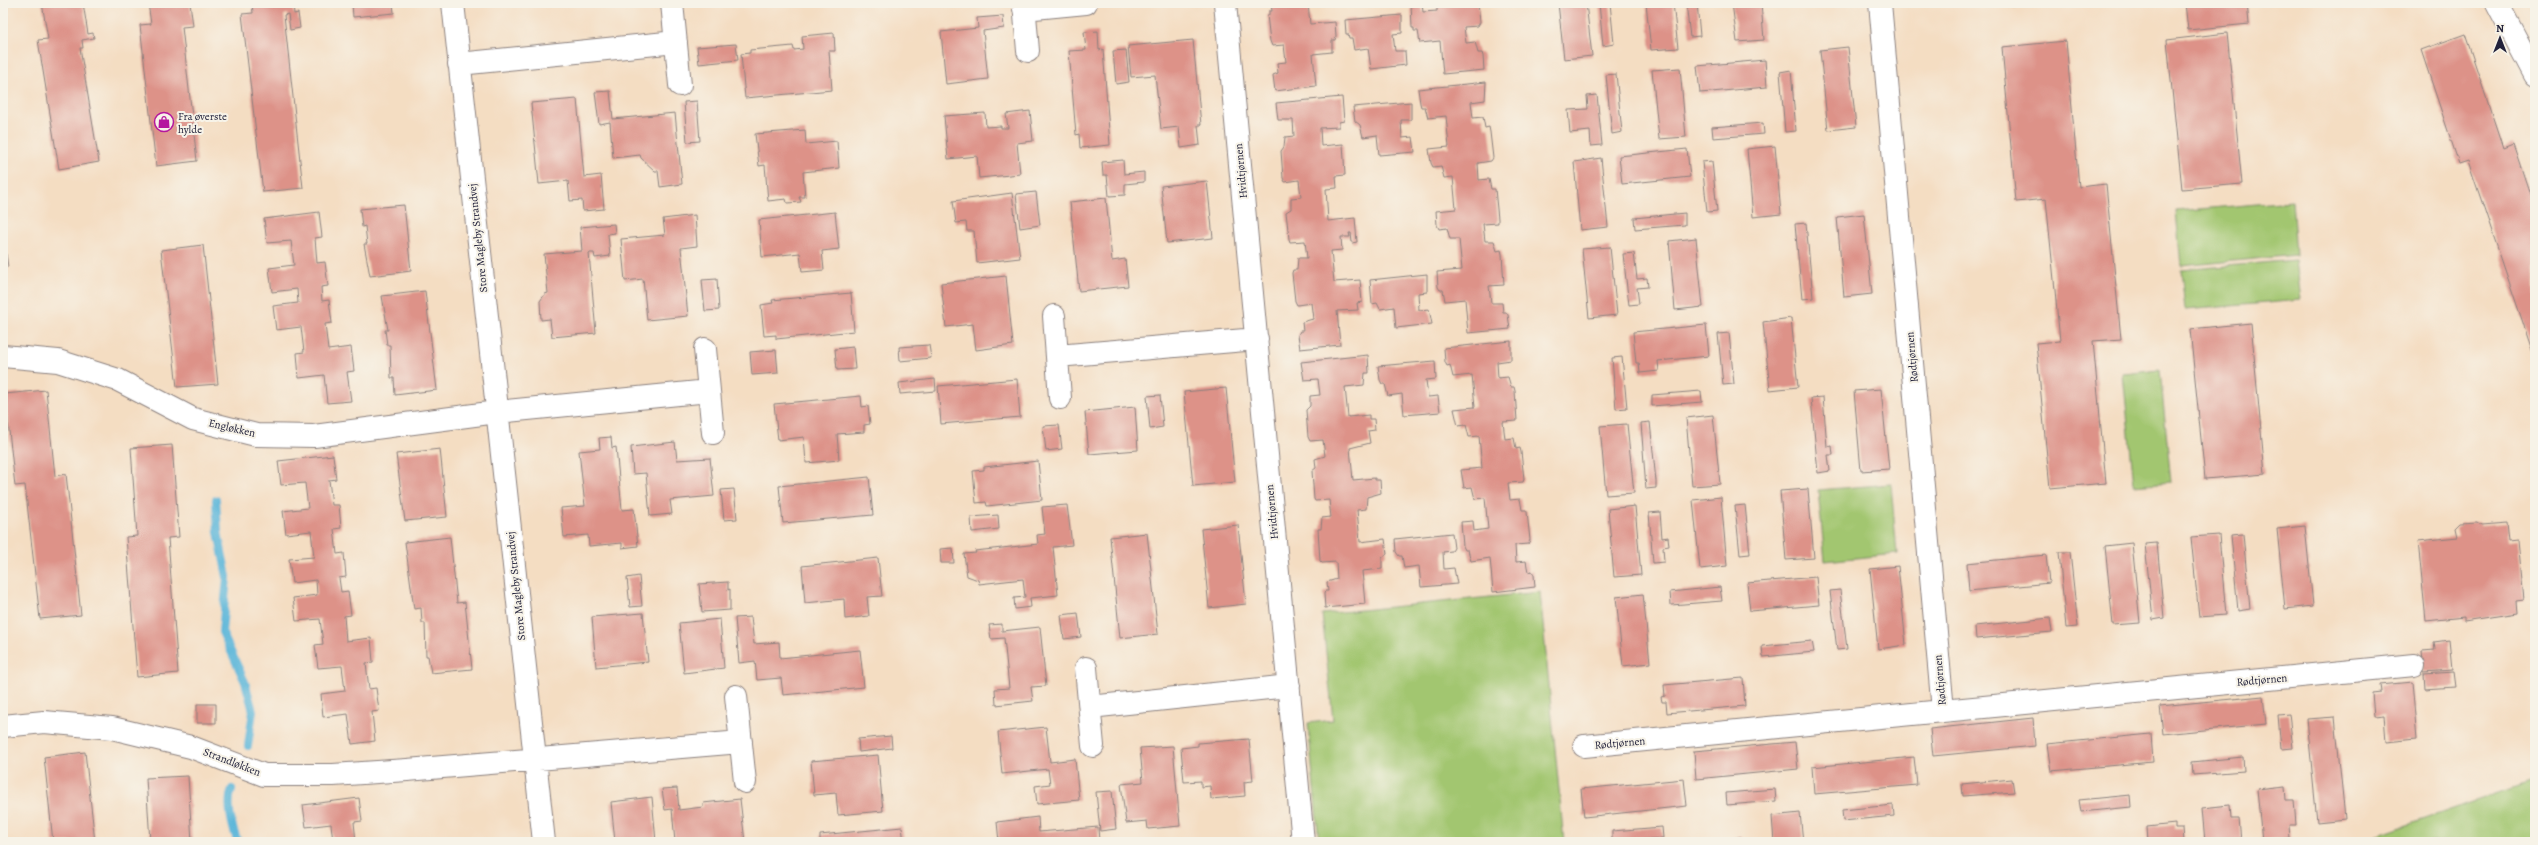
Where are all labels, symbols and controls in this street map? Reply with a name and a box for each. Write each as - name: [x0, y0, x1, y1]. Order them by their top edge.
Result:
- north arrow: [2480, 18, 2520, 58]
- text: N: [2496, 21, 2504, 36]
- place label: Fra øverste hylde: [178, 109, 227, 137]
- shop icon: Fra øverste hylde: [153, 111, 175, 133]
- street label: Hvidtjørnen: [1231, 143, 1251, 199]
- street label: Store Magleby Strandvej: [465, 183, 491, 293]
- street label: Rødtjørnen: [1902, 331, 1922, 383]
- street label: Engløkken: [207, 415, 257, 441]
- street label: Hvidtjørnen: [1262, 484, 1282, 540]
- street label: Store Magleby Strandvej: [503, 531, 529, 641]
- street label: Rødtjørnen: [1930, 654, 1950, 706]
- street label: Rødtjørnen: [2236, 670, 2288, 690]
- street label: Rødtjørnen: [1594, 733, 1646, 753]
- street label: Strandløkken: [201, 744, 263, 780]

